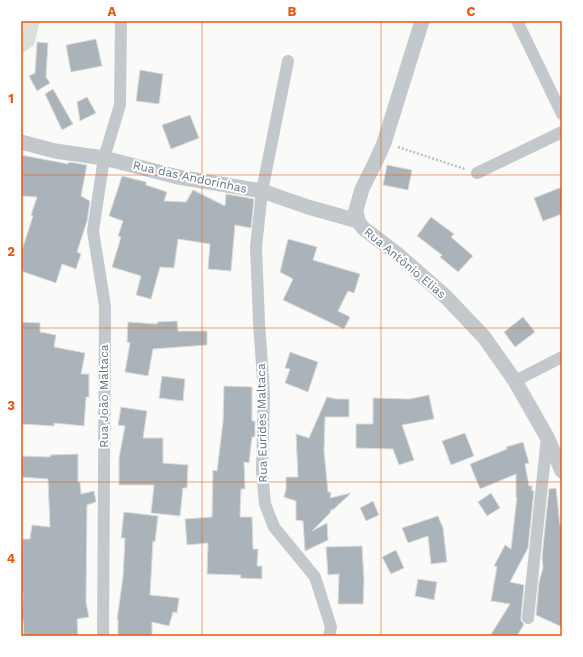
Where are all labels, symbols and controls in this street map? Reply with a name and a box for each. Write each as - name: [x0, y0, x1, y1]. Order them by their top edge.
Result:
- text: A: [108, 4, 117, 19]
- text: B: [288, 4, 297, 19]
- text: C: [467, 4, 476, 19]
- text: 1: [8, 91, 14, 106]
- street label: Rua das Andorinhas: [132, 158, 248, 196]
- street label: Rua Antônio Elias: [361, 225, 449, 301]
- text: 2: [7, 244, 15, 259]
- street label: Rua João Maltaca: [97, 344, 111, 448]
- street label: Rua Eurides Maltaca: [254, 363, 270, 483]
- text: 3: [7, 398, 15, 413]
- text: 4: [7, 551, 16, 566]

